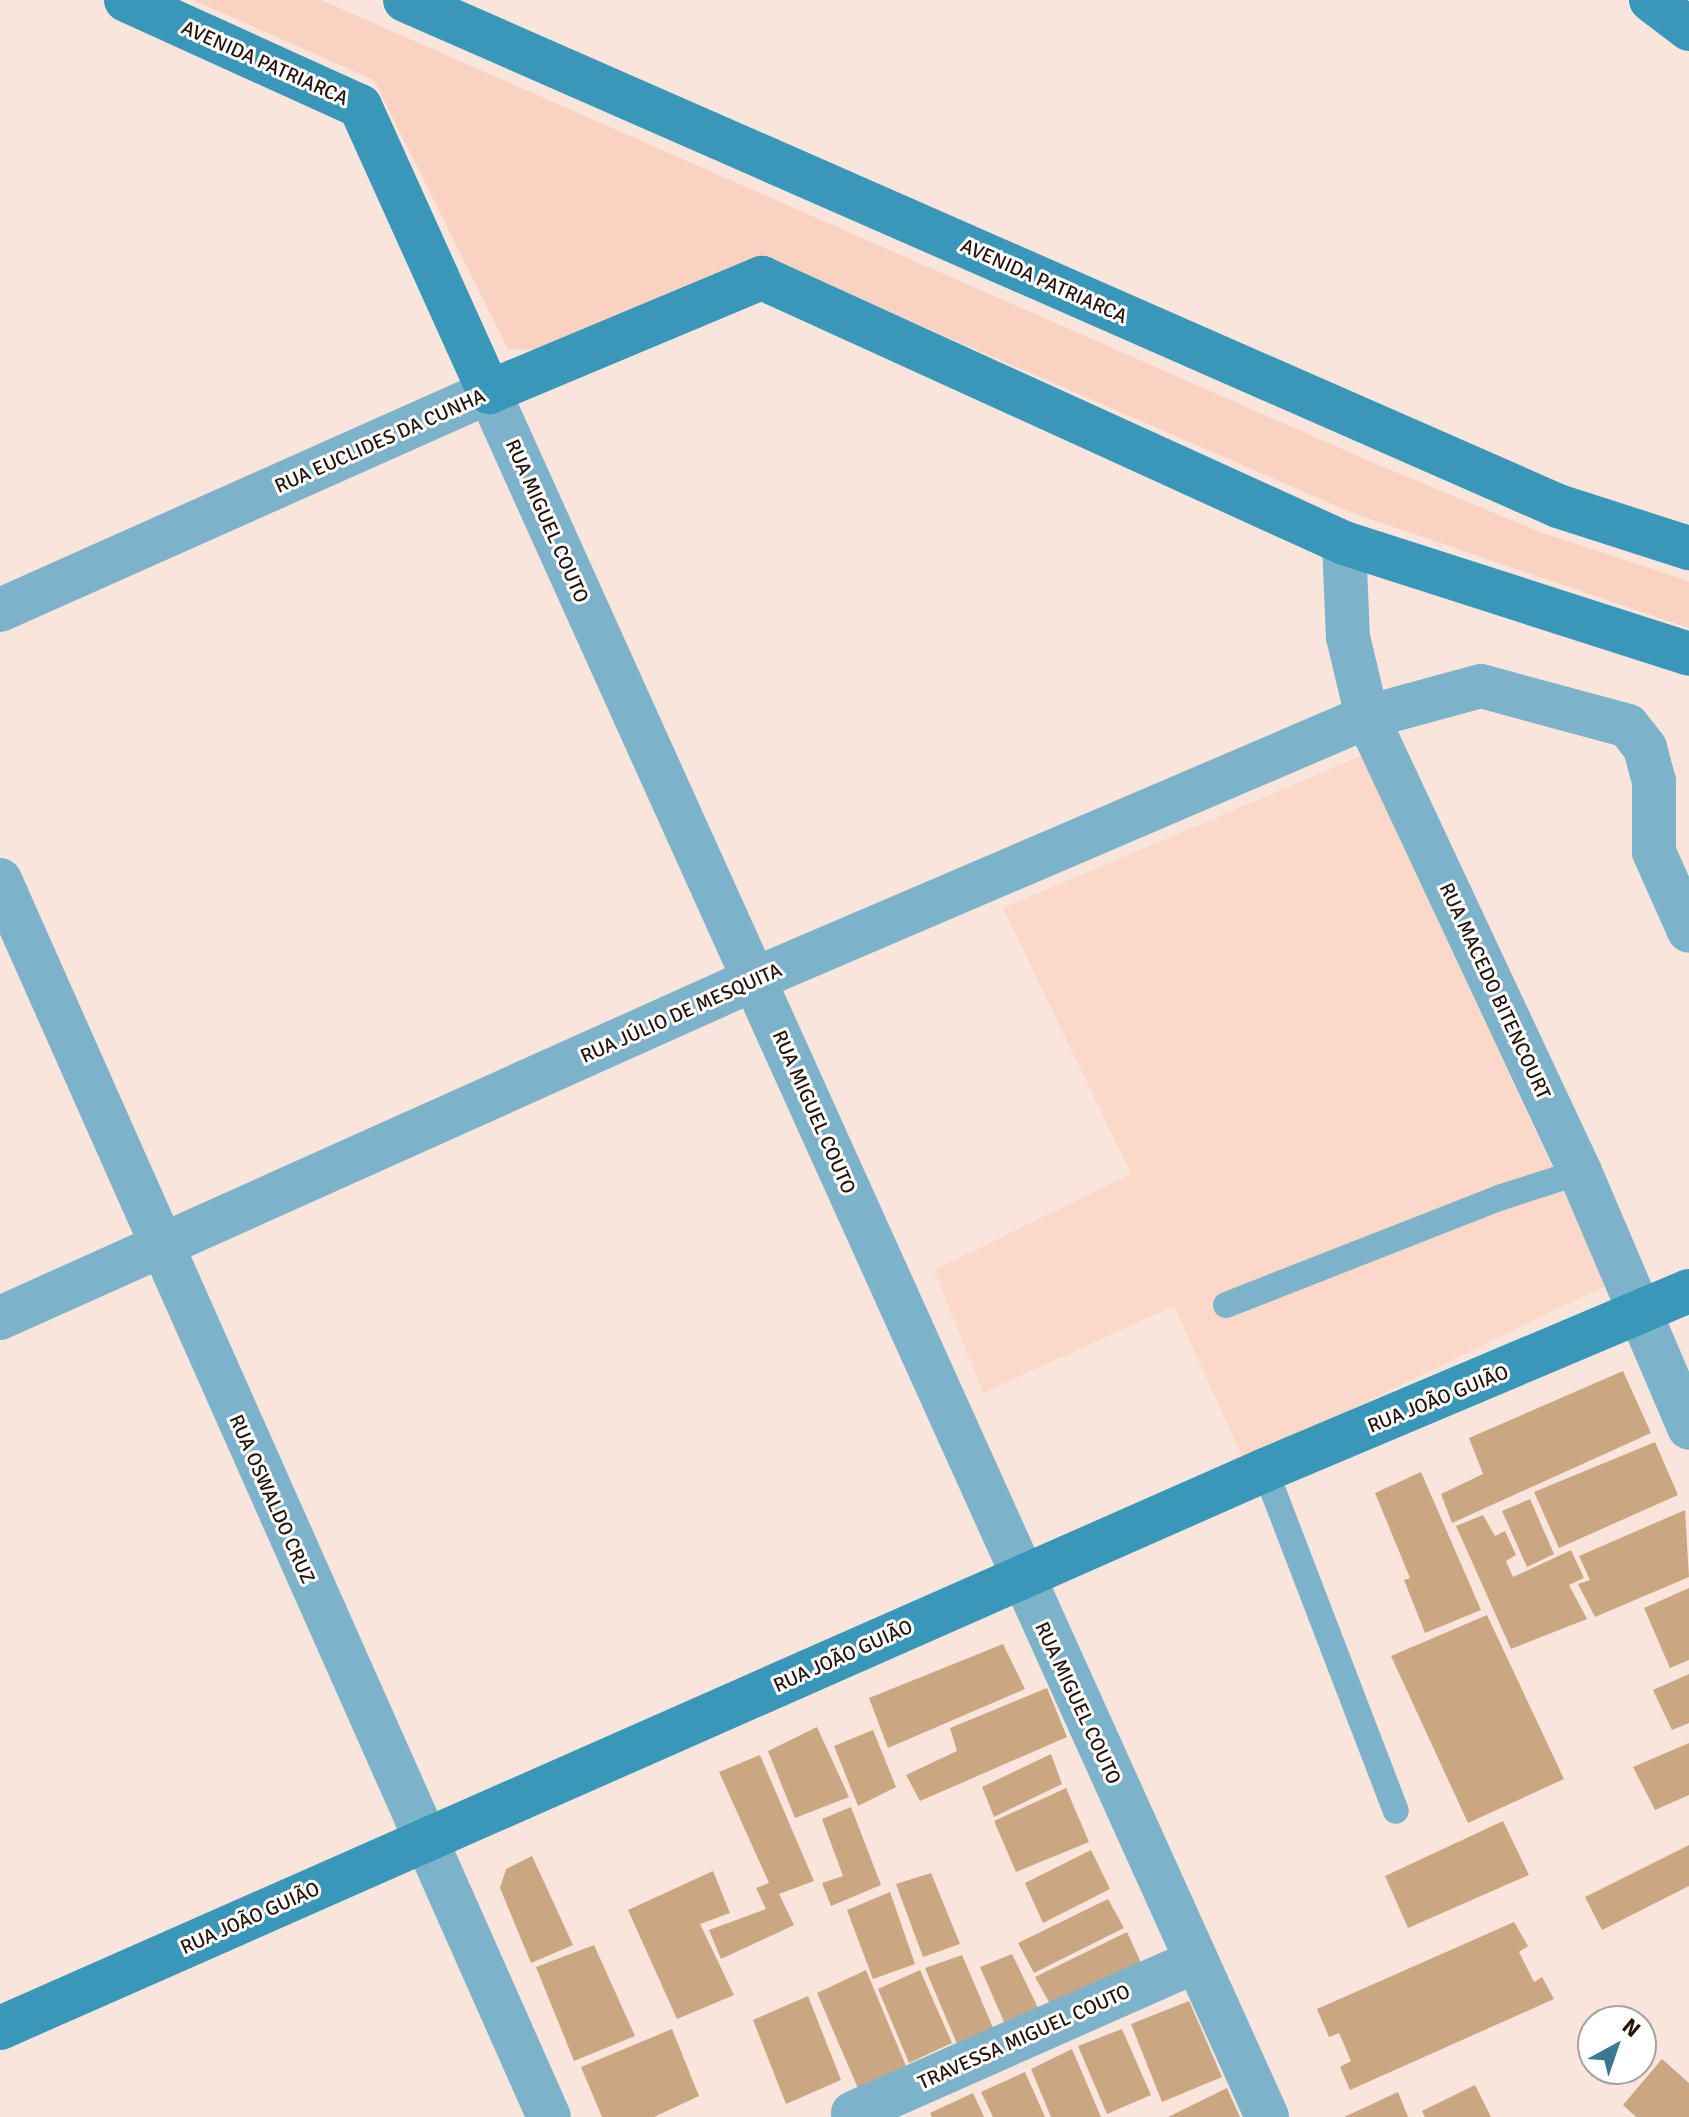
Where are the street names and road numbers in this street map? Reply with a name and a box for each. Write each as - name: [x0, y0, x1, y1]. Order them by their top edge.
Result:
- street label: AVENIDA PATRIARCA: [178, 15, 352, 111]
- street label: AVENIDA PATRIARCA: [957, 233, 1131, 329]
- street label: RUA EUCLIDES DA CUNHA: [271, 384, 489, 498]
- street label: RUA MIGUEL COUTO: [500, 436, 594, 606]
- street label: RUA MACEDO BITENCOURT: [1434, 879, 1556, 1103]
- street label: RUA JÚLIO DE MESQUITA: [577, 958, 785, 1068]
- street label: RUA MIGUEL COUTO: [767, 1027, 861, 1197]
- street label: RUA JOÃO GUIÃO: [1364, 1360, 1512, 1438]
- street label: RUA OSWALDO CRUZ: [224, 1411, 320, 1587]
- street label: RUA JOÃO GUIÃO: [770, 1615, 916, 1697]
- street label: RUA MIGUEL COUTO: [1030, 1618, 1126, 1788]
- street label: RUA JOÃO GUIÃO: [177, 1877, 323, 1959]
- street label: TRAVESSA MIGUEL COUTO: [914, 1979, 1134, 2095]

